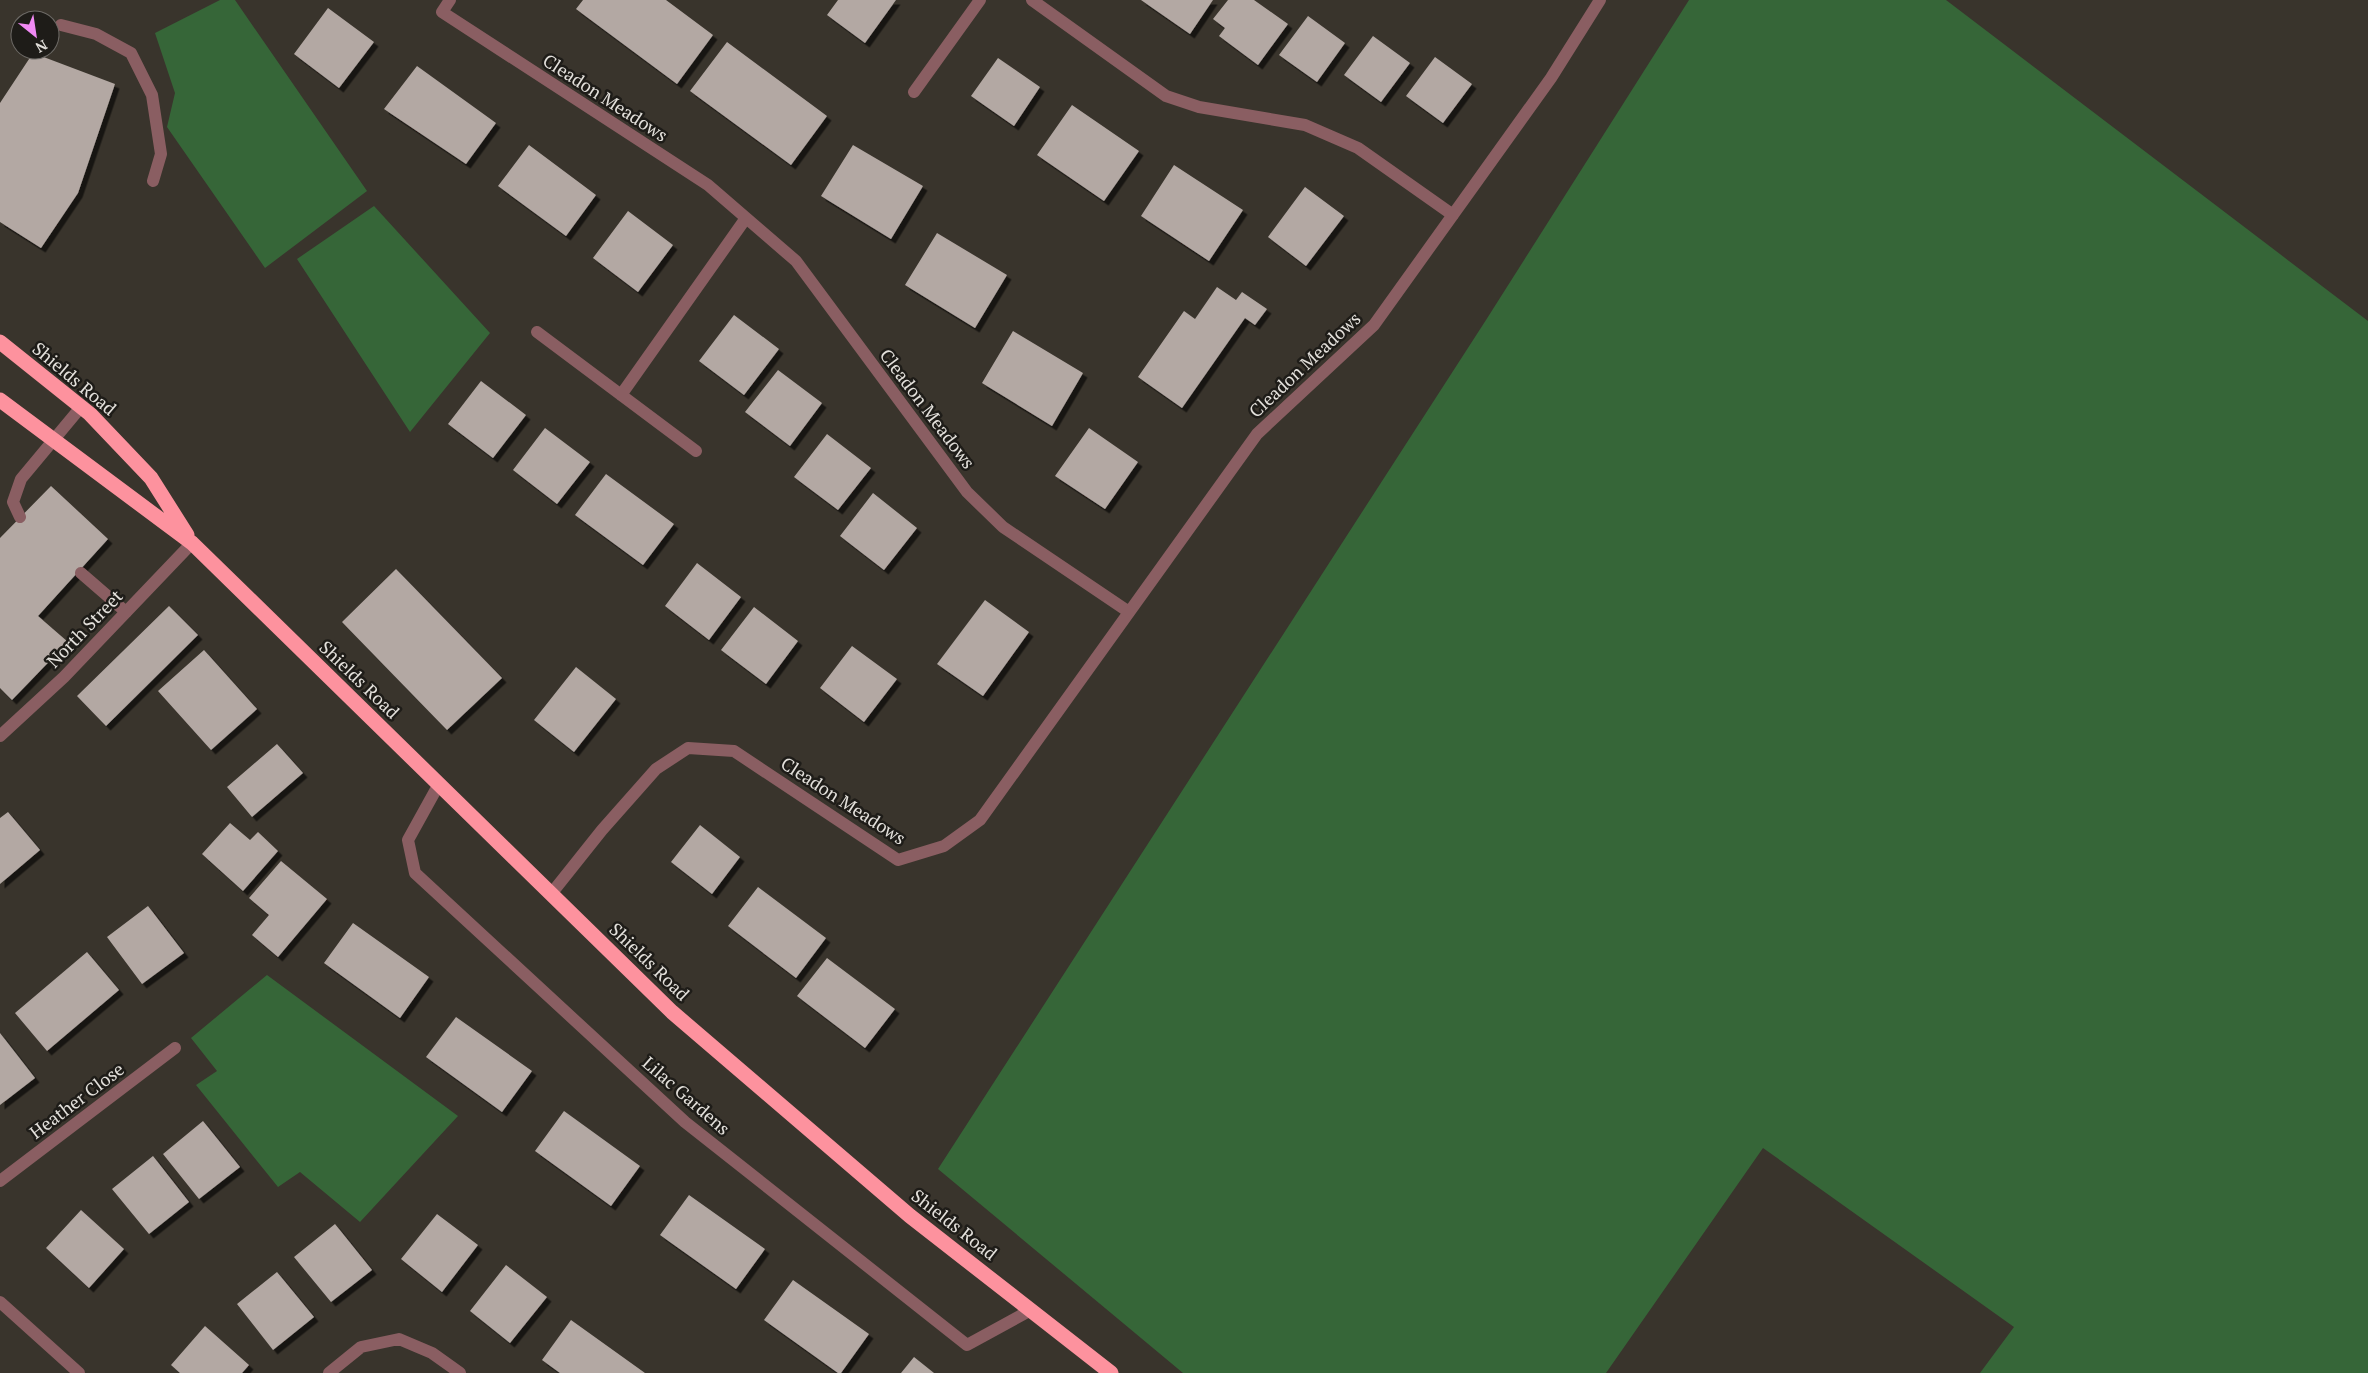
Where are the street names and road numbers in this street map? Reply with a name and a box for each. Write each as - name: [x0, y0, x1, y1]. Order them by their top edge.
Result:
- street label: Cleadon Meadows: [538, 48, 673, 147]
- street label: Cleadon Meadows: [1243, 306, 1365, 422]
- street label: Shields Road: [28, 336, 122, 420]
- street label: Cleadon Meadows: [875, 343, 981, 473]
- street label: North Street: [41, 584, 128, 672]
- street label: Shields Road: [315, 635, 405, 723]
- street label: Cleadon Meadows: [776, 751, 911, 850]
- street label: Shields Road: [605, 917, 695, 1005]
- street label: Lilac Gardens: [638, 1051, 735, 1140]
- street label: Heather Close: [24, 1057, 129, 1144]
- street label: Shields Road: [907, 1183, 1002, 1265]

